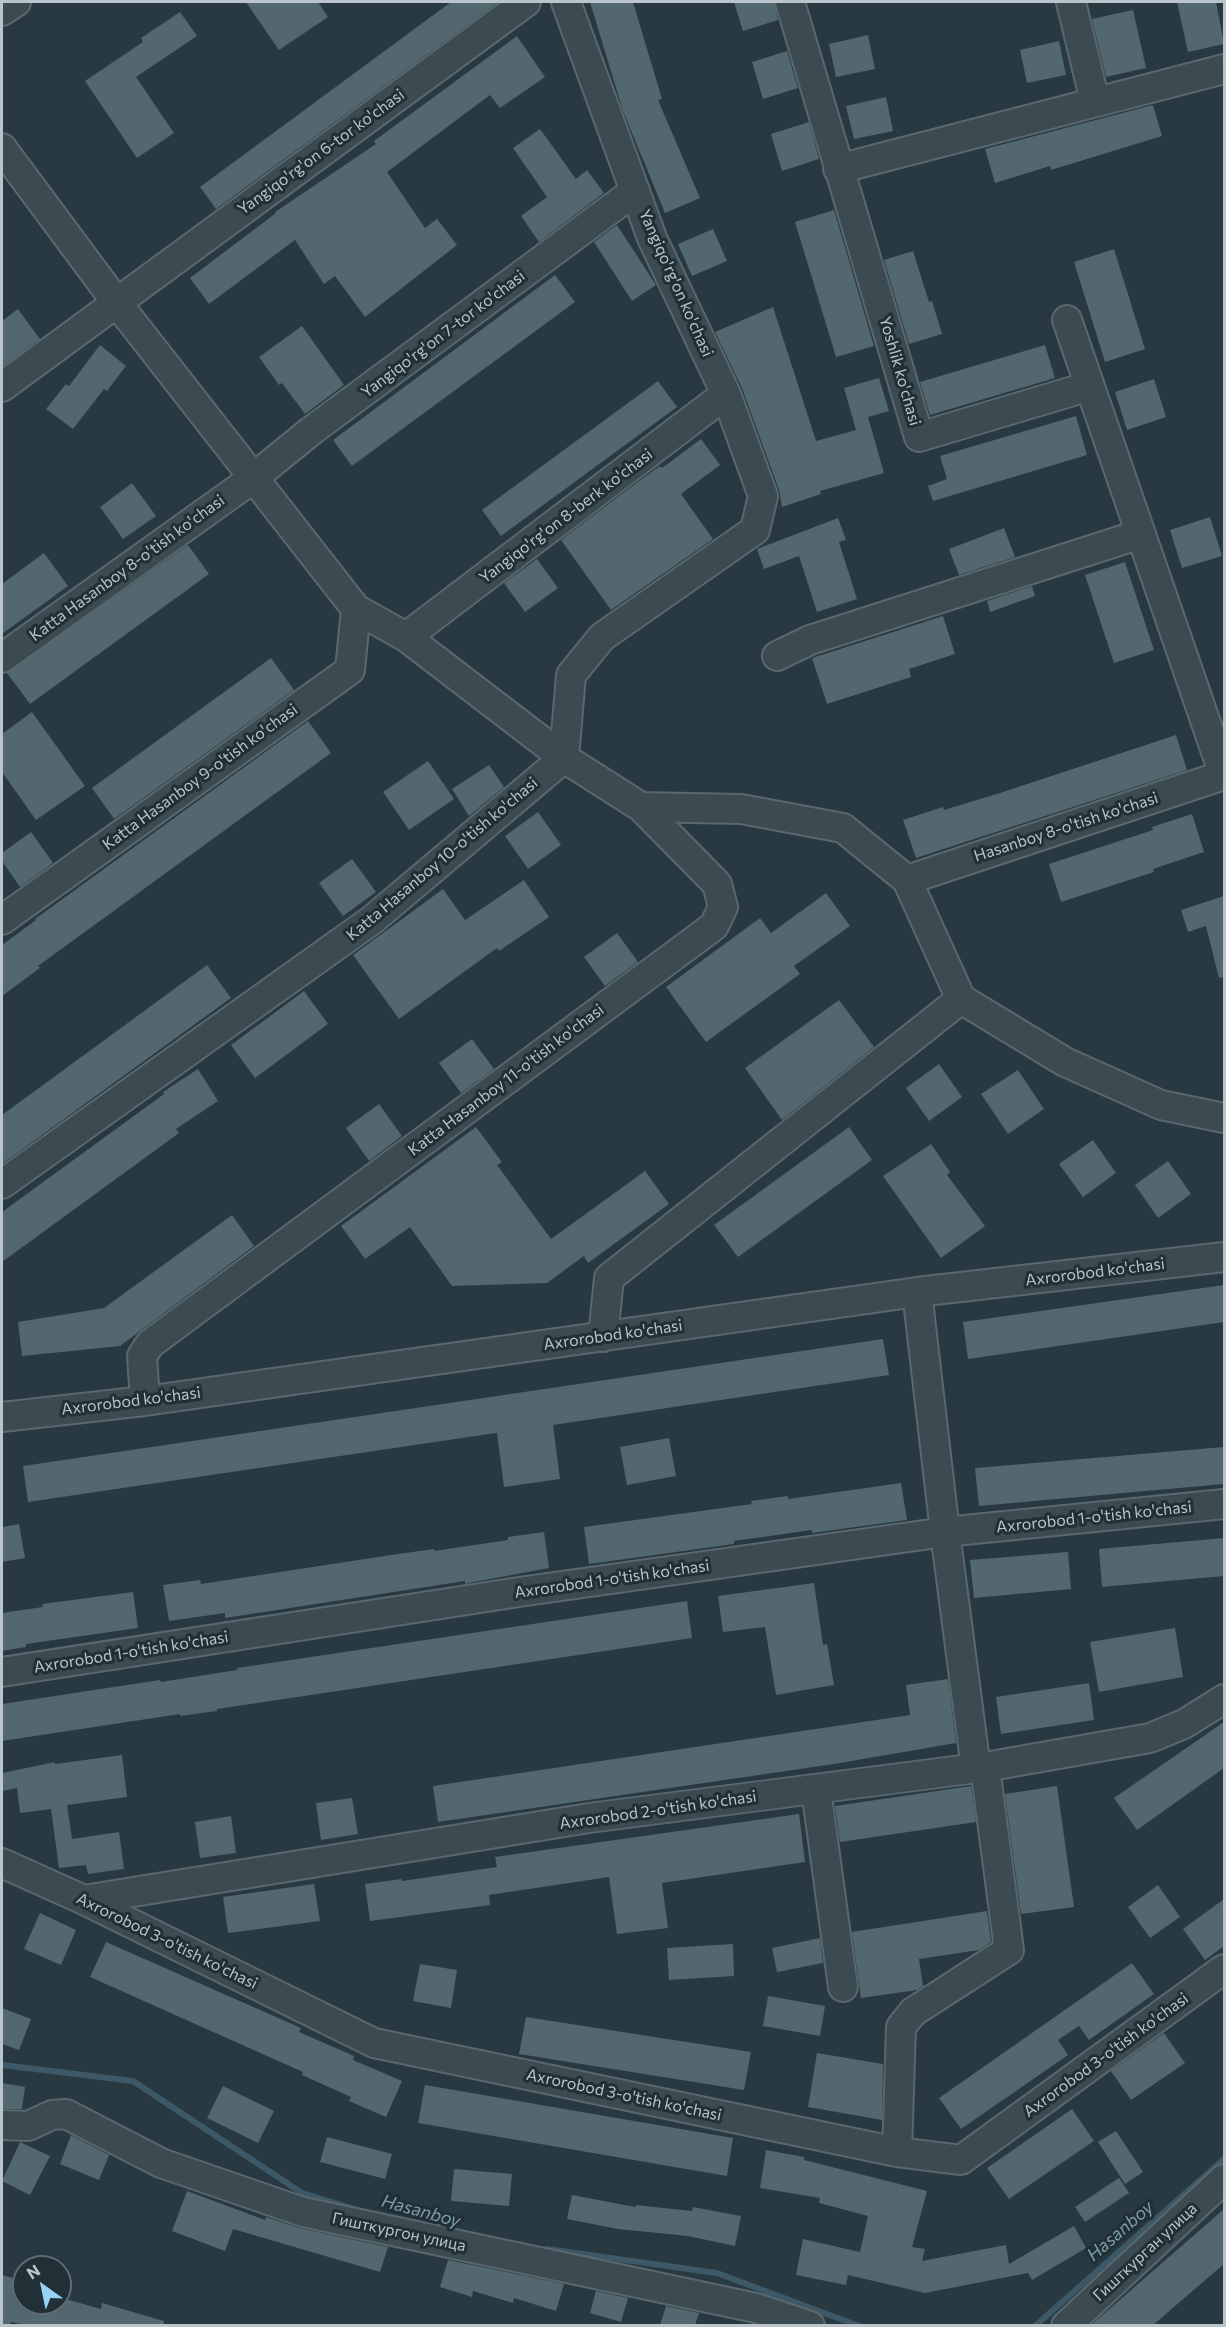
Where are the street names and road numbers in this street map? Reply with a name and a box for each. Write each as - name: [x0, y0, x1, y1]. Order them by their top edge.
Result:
- street label: Yangiqo'rg'on 6-tor ko'chasi: [234, 85, 408, 219]
- street label: Yangiqo'rg'on ko'chasi: [635, 206, 717, 360]
- street label: Yangiqo'rg'on 7-tor ko'chasi: [357, 266, 529, 402]
- street label: Yoshlik ko'chasi: [875, 314, 925, 428]
- street label: Yangiqo'rg'on 8-berk ko'chasi: [476, 445, 656, 587]
- street label: Katta Hasanboy 8-o'tish ko'chasi: [26, 491, 228, 645]
- street label: Katta Hasanboy 9-o'tish ko'chasi: [99, 700, 301, 854]
- street label: Katta Hasanboy 10-o'tish ko'chasi: [342, 773, 542, 945]
- street label: Hasanboy 8-o'tish ko'chasi: [971, 788, 1161, 866]
- street label: Katta Hasanboy 11-o'tish ko'chasi: [404, 1000, 608, 1160]
- street label: Axrorobod ko'chasi: [1024, 1254, 1166, 1290]
- street label: Axrorobod ko'chasi: [542, 1316, 684, 1354]
- street label: Axrorobod ko'chasi: [60, 1383, 202, 1419]
- street label: Axrorobod 1-o'tish ko'chasi: [995, 1497, 1193, 1537]
- street label: Axrorobod 1-o'tish ko'chasi: [513, 1556, 711, 1602]
- street label: Axrorobod 1-o'tish ko'chasi: [32, 1627, 230, 1677]
- street label: Axrorobod 2-o'tish ko'chasi: [558, 1787, 758, 1833]
- street label: Axrorobod 3-o'tish ko'chasi: [73, 1889, 261, 1993]
- street label: Axrorobod 3-o'tish ko'chasi: [1020, 1989, 1192, 2121]
- street label: Axrorobod 3-o'tish ko'chasi: [525, 2065, 723, 2125]
- street label: Гишткурган улица: [1089, 2199, 1201, 2305]
- street label: Гишткургон улица: [330, 2208, 468, 2256]

